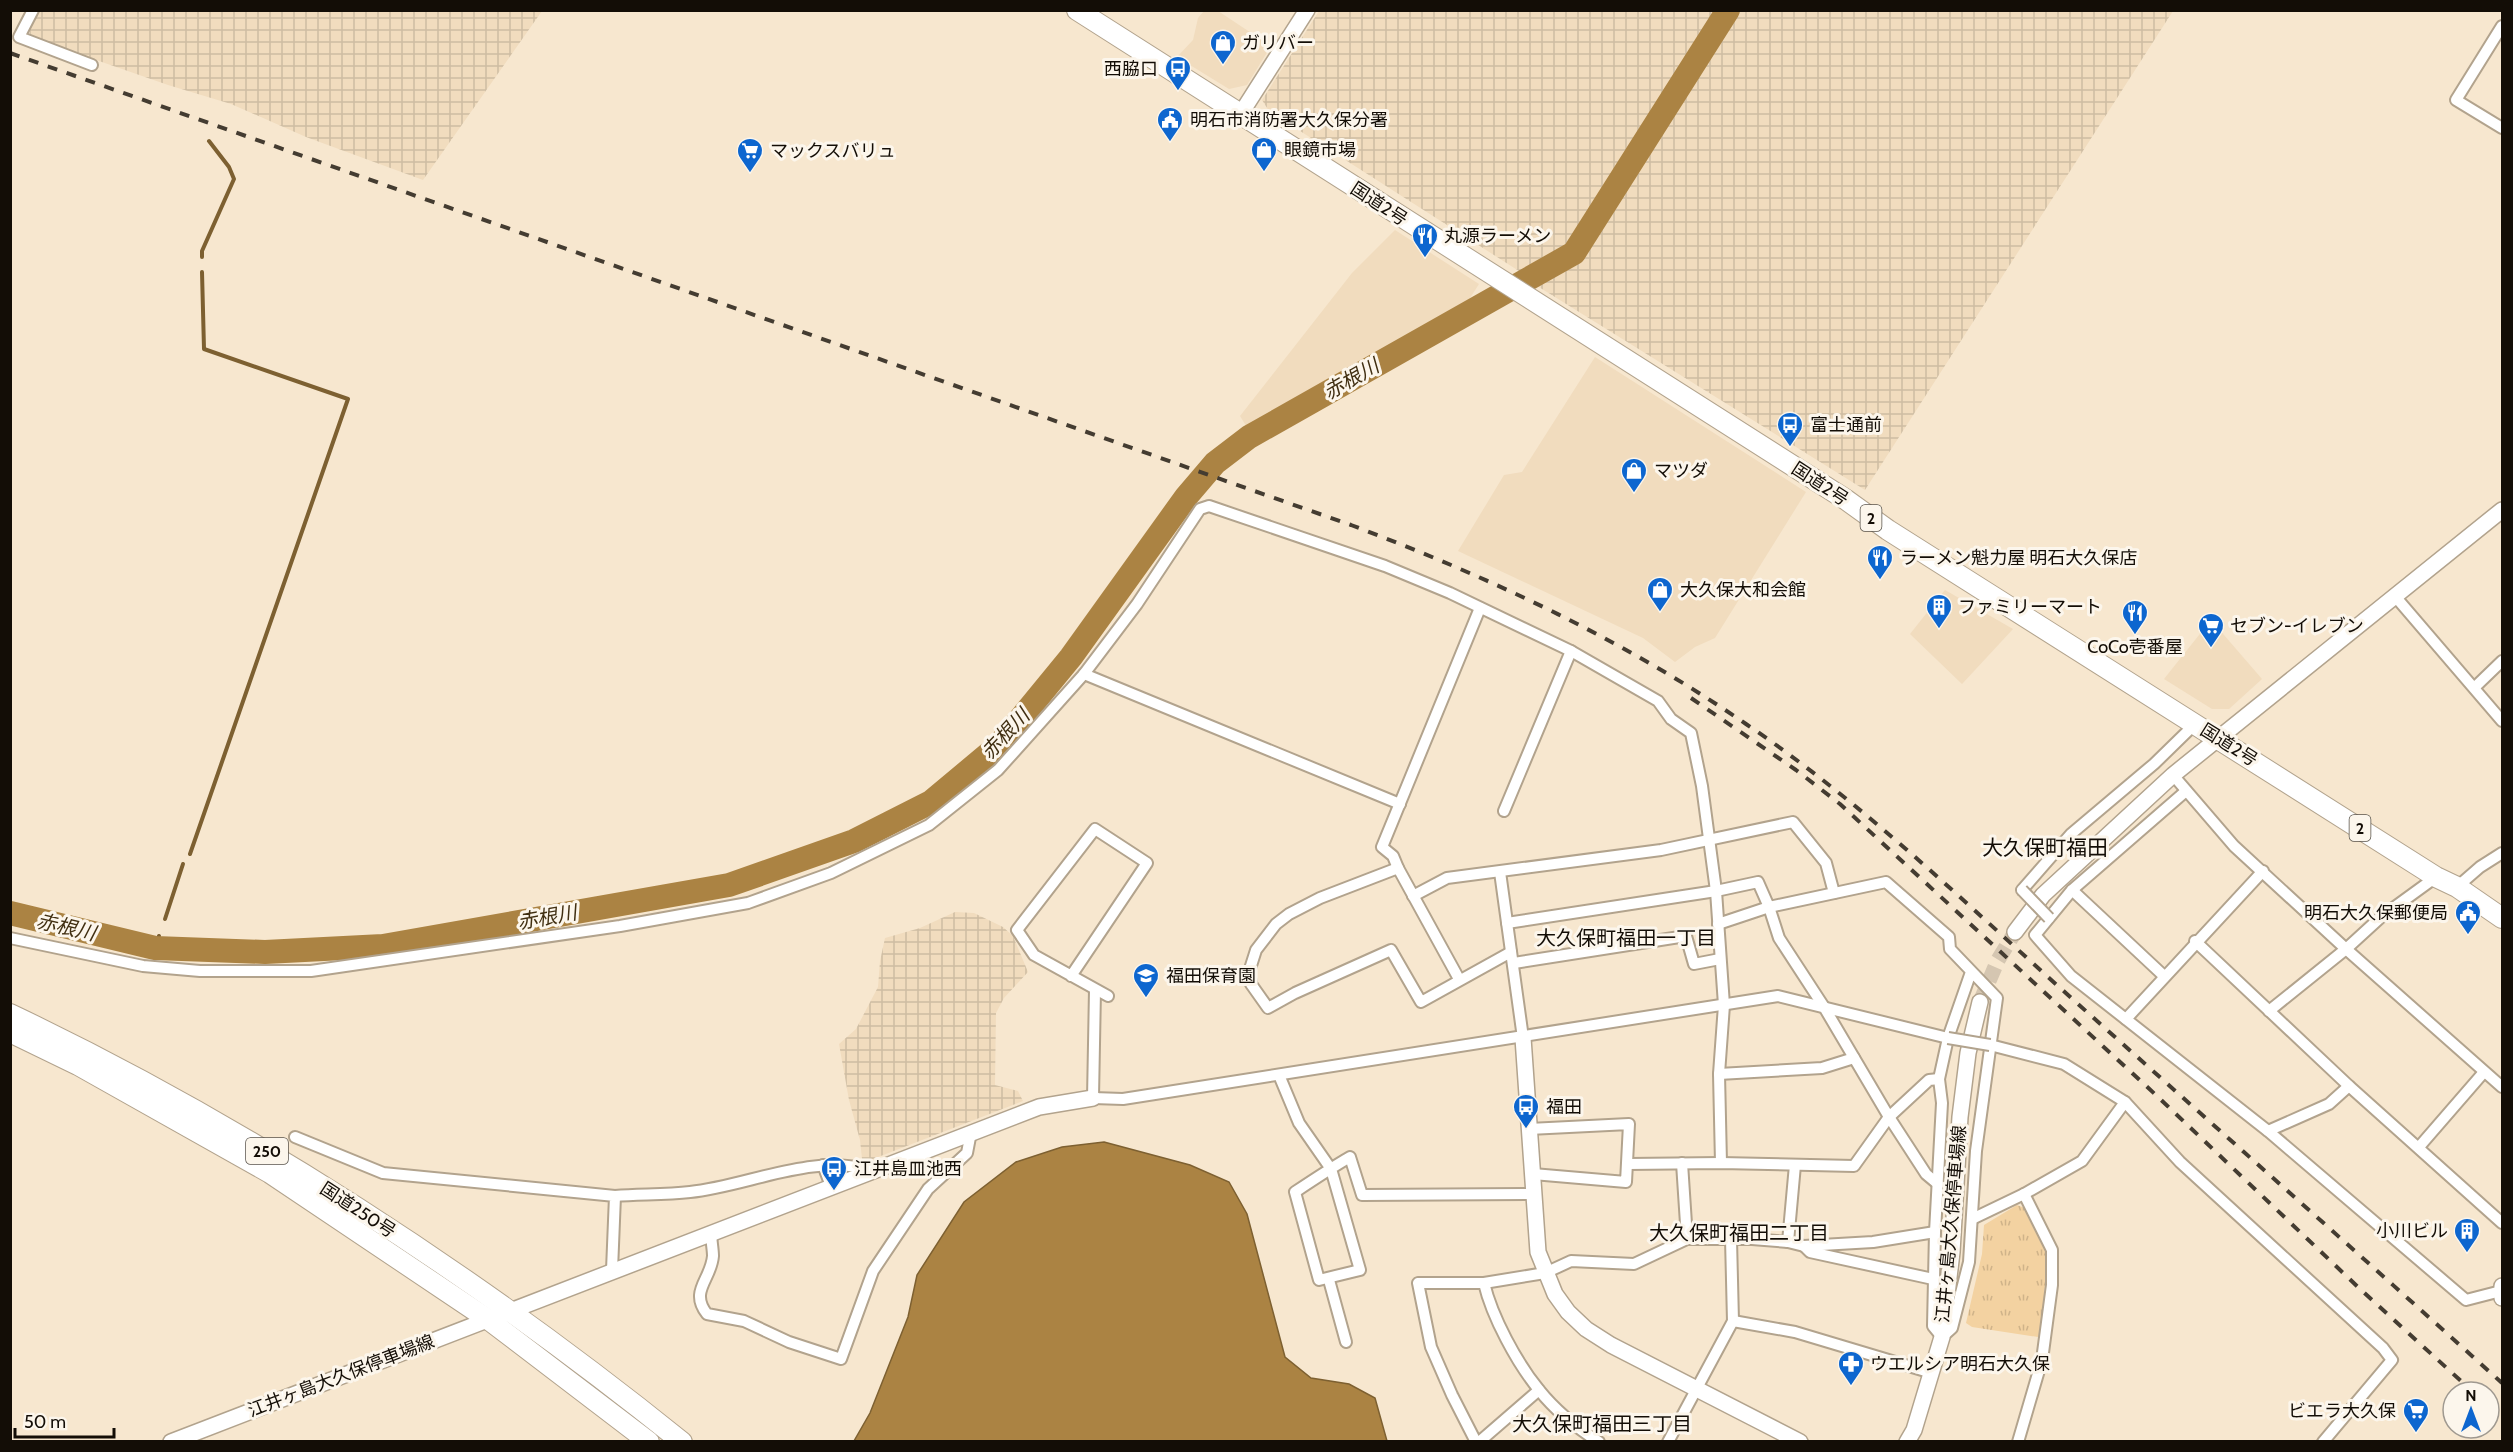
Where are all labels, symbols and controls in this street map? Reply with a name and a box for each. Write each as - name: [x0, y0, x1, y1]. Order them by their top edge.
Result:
- shop icon: ガリバー: [1208, 28, 1238, 66]
- place label: ガリバー: [1242, 32, 1314, 54]
- bus stop icon: 西脇口: [1163, 54, 1193, 92]
- place label: 西脇口: [1104, 58, 1158, 80]
- public building icon: 明石市消防署大久保分署: [1155, 105, 1185, 143]
- place label: 明石市消防署大久保分署: [1190, 109, 1388, 131]
- shop icon: 眼鏡市場: [1249, 135, 1279, 173]
- supermarket icon: マックスバリュ: [735, 136, 765, 174]
- place label: 眼鏡市場: [1284, 139, 1356, 161]
- place label: マックスバリュ: [770, 140, 895, 162]
- street label: 国道2号: [1346, 177, 1412, 231]
- restaurant icon: 丸源ラーメン: [1410, 221, 1440, 259]
- place label: 丸源ラーメン: [1444, 225, 1551, 247]
- water label: 赤根川: [1319, 353, 1385, 404]
- bus stop icon: 富士通前: [1775, 410, 1805, 448]
- place label: 富士通前: [1810, 414, 1882, 436]
- shop icon: マツダ: [1619, 456, 1649, 494]
- street label: 国道2号: [1787, 457, 1853, 511]
- place label: マツダ: [1654, 460, 1708, 482]
- road number: 2: [1860, 505, 1882, 531]
- restaurant icon: ラーメン魁力屋 明石大久保店: [1865, 543, 1895, 581]
- place label: ラーメン魁力屋 明石大久保店: [1900, 547, 2137, 569]
- shop icon: 大久保大和会館: [1645, 575, 1675, 613]
- place label: 大久保大和会館: [1680, 579, 1806, 601]
- building icon: ファミリーマート: [1924, 592, 1954, 630]
- place label: ファミリーマート: [1958, 596, 2102, 618]
- restaurant icon: CoCo壱番屋: [2120, 598, 2150, 636]
- supermarket icon: セブン-イレブン: [2196, 611, 2226, 649]
- place label: セブン-イレブン: [2230, 615, 2364, 637]
- place label: CoCo壱番屋: [2087, 636, 2183, 658]
- water label: 赤根川: [976, 702, 1036, 764]
- street label: 国道2号: [2196, 719, 2262, 771]
- road number: 2: [2350, 815, 2370, 841]
- district label: 大久保町福田: [1982, 835, 2108, 860]
- public building icon: 明石大久保郵便局: [2453, 898, 2483, 936]
- water label: 赤根川: [515, 900, 581, 934]
- place label: 明石大久保郵便局: [2304, 902, 2448, 924]
- water label: 赤根川: [34, 909, 100, 946]
- district label: 大久保町福田一丁目: [1536, 926, 1716, 950]
- school or university icon: 福田保育園: [1131, 961, 1161, 999]
- place label: 福田保育園: [1166, 965, 1256, 987]
- bus stop icon: 福田: [1511, 1092, 1541, 1130]
- place label: 福田: [1546, 1096, 1582, 1118]
- street label: 江井ヶ島大久保停車場線: [1931, 1124, 1971, 1324]
- road number: 250: [246, 1138, 288, 1164]
- bus stop icon: 江井島皿池西: [819, 1154, 849, 1192]
- place label: 江井島皿池西: [854, 1158, 962, 1180]
- street label: 国道250号: [316, 1177, 400, 1243]
- building icon: 小川ビル: [2452, 1216, 2482, 1254]
- place label: 小川ビル: [2376, 1220, 2448, 1242]
- district label: 大久保町福田二丁目: [1649, 1221, 1829, 1245]
- street label: 江井ヶ島大久保停車場線: [245, 1330, 437, 1422]
- pharmacy icon: ウエルシア明石大久保: [1836, 1349, 1866, 1387]
- place label: ウエルシア明石大久保: [1870, 1353, 2050, 1375]
- north arrow: [2441, 1380, 2501, 1440]
- text: N: [2465, 1386, 2477, 1405]
- supermarket icon: ビエラ大久保: [2401, 1396, 2431, 1434]
- place label: ビエラ大久保: [2288, 1400, 2396, 1422]
- scale bar: [15, 1401, 114, 1439]
- text: 50 m: [24, 1411, 66, 1433]
- district label: 大久保町福田三丁目: [1512, 1412, 1692, 1436]

